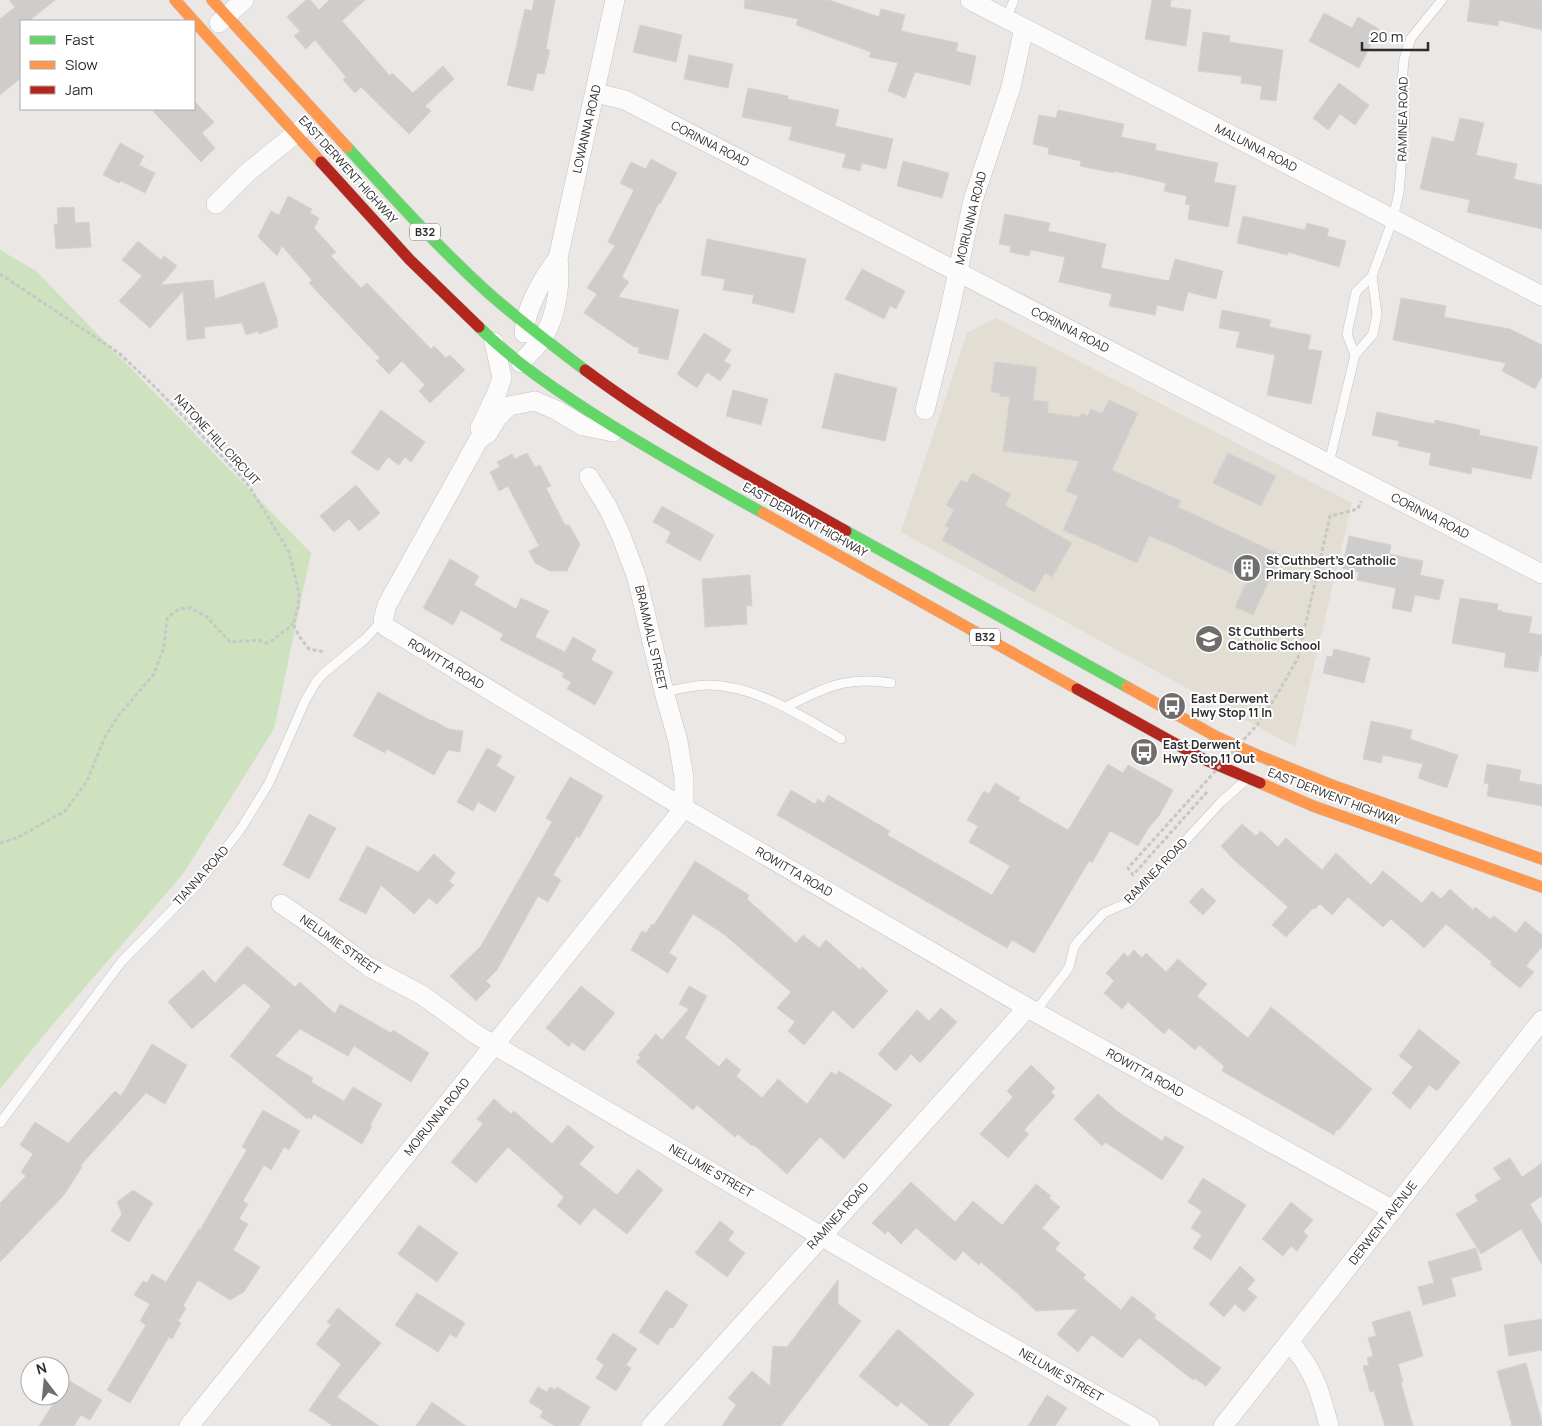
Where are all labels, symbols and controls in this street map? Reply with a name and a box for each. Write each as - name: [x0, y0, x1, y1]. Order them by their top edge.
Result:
- legend: [20, 20, 195, 110]
- scale bar: [1362, 20, 1428, 52]
- text: 20 m: [1370, 26, 1403, 47]
- text: Fast: [65, 29, 94, 50]
- text: Slow: [65, 54, 98, 75]
- street label: RAMINEA ROAD: [1393, 76, 1412, 162]
- text: Jam: [65, 79, 93, 100]
- street label: LOWANNA ROAD: [568, 83, 605, 175]
- street label: EAST DERWENT HIGHWAY: [295, 112, 402, 228]
- street label: CORINNA ROAD: [668, 117, 752, 171]
- street label: MALUNNA ROAD: [1212, 119, 1300, 176]
- street label: MOIRUNNA ROAD: [951, 169, 990, 266]
- road number: B32: [410, 223, 440, 240]
- street label: CORINNA ROAD: [1028, 303, 1112, 357]
- street label: NATONE HILL CIRCUIT: [170, 390, 265, 490]
- street label: EAST DERWENT HIGHWAY: [740, 478, 871, 561]
- street label: CORINNA ROAD: [1388, 489, 1472, 543]
- place label: St Cuthbert's Catholic Primary School: [1266, 552, 1396, 583]
- building icon: St Cuthbert's Catholic Primary School: [1232, 553, 1262, 583]
- street label: BRAMMALL STREET: [631, 584, 672, 693]
- place label: St Cuthberts Catholic School: [1228, 623, 1320, 654]
- school or university icon: St Cuthberts Catholic School: [1194, 624, 1224, 654]
- road number: B32: [970, 628, 1000, 646]
- street label: ROWITTA ROAD: [405, 634, 488, 693]
- place label: East Derwent Hwy Stop 11 In: [1191, 690, 1272, 721]
- bus stop icon: East Derwent Hwy Stop 11 In: [1157, 691, 1187, 721]
- place label: East Derwent Hwy Stop 11 Out: [1163, 736, 1255, 767]
- bus stop icon: East Derwent Hwy Stop 11 Out: [1129, 737, 1159, 767]
- street label: EAST DERWENT HIGHWAY: [1266, 763, 1403, 830]
- street label: RAMINEA ROAD: [1120, 834, 1191, 907]
- street label: TIANNA ROAD: [169, 842, 232, 909]
- street label: ROWITTA ROAD: [753, 843, 836, 901]
- street label: NELUMIE STREET: [297, 910, 385, 979]
- street label: ROWITTA ROAD: [1103, 1044, 1187, 1101]
- street label: MOIRUNNA ROAD: [400, 1074, 473, 1159]
- street label: NELUMIE STREET: [666, 1140, 757, 1202]
- street label: DERWENT AVENUE: [1344, 1177, 1421, 1268]
- street label: RAMINEA ROAD: [803, 1178, 872, 1253]
- street label: NELUMIE STREET: [1016, 1344, 1107, 1406]
- north arrow: [20, 1356, 70, 1406]
- text: N: [34, 1358, 49, 1379]

